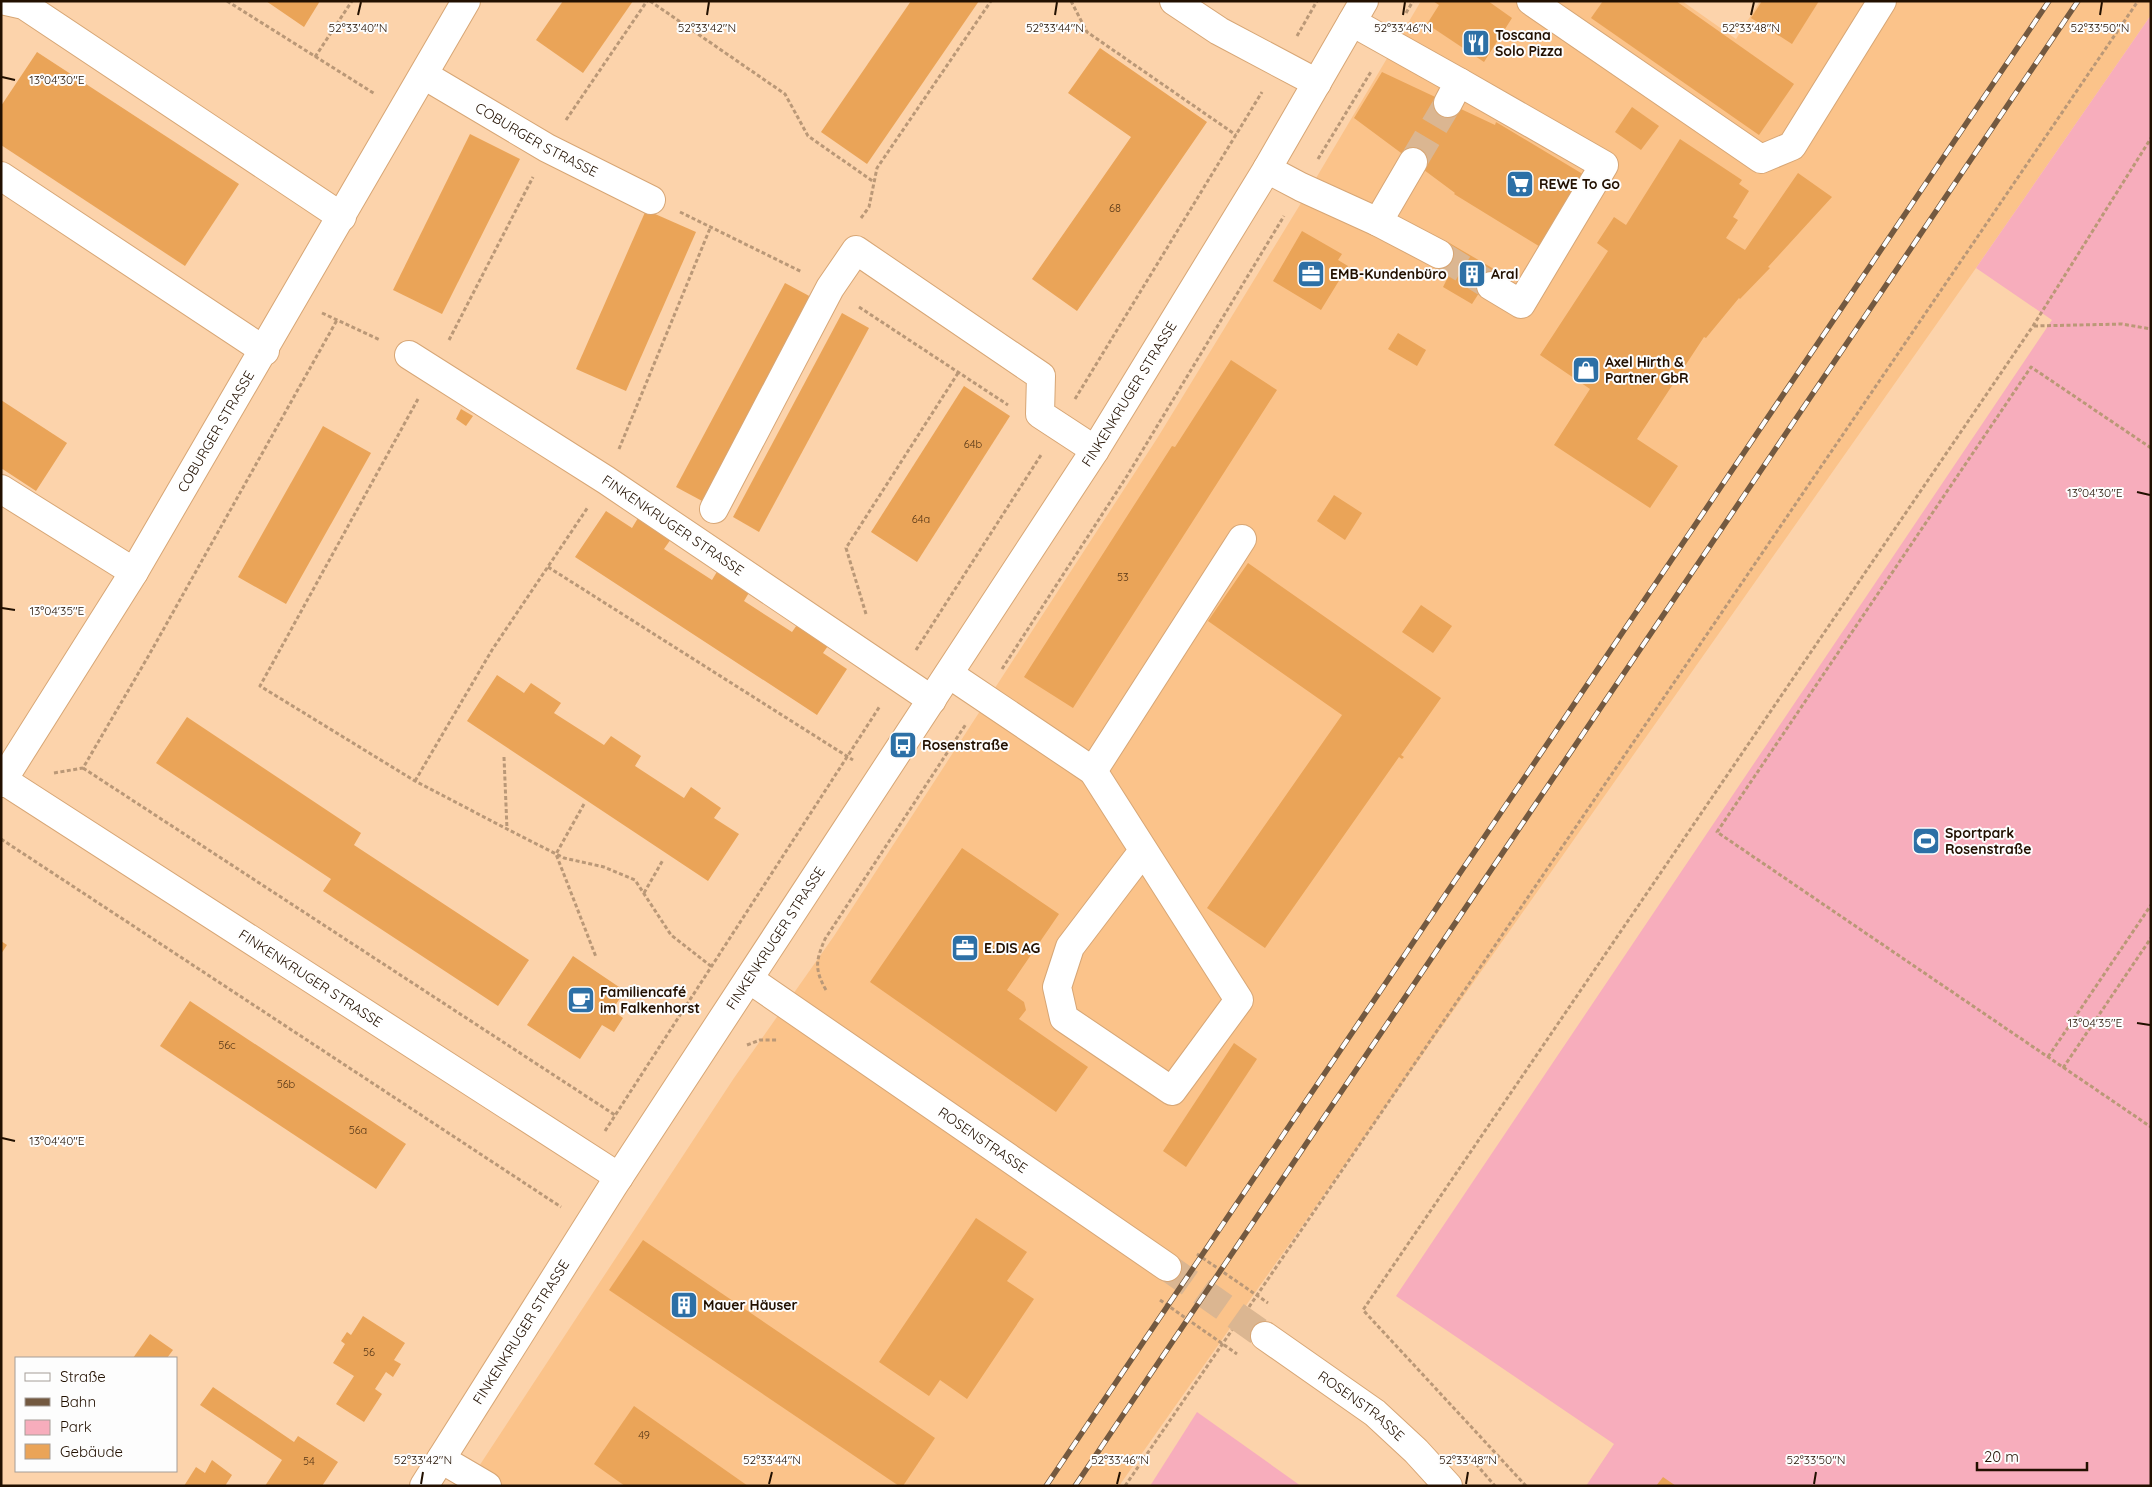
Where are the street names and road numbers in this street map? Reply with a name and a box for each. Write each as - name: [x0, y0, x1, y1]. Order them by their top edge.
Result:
- street label: COBURGER STRASSE: [472, 98, 601, 181]
- street label: FINKENKRUGER STRASSE: [1078, 318, 1181, 470]
- street label: COBURGER STRASSE: [173, 367, 258, 495]
- street label: FINKENKRUGER STRASSE: [598, 471, 747, 579]
- street label: FINKENKRUGER STRASSE: [722, 863, 829, 1013]
- street label: FINKENKRUGER STRASSE: [235, 925, 386, 1031]
- street label: ROSENSTRASSE: [935, 1103, 1031, 1177]
- street label: FINKENKRUGER STRASSE: [469, 1256, 573, 1408]
- street label: ROSENSTRASSE: [1315, 1367, 1408, 1445]

